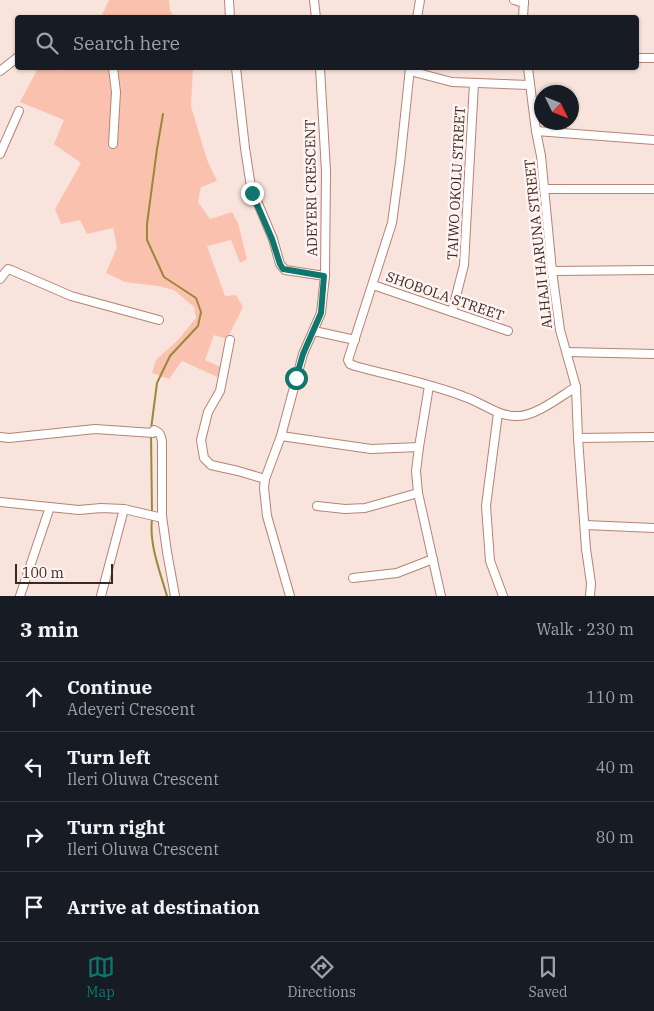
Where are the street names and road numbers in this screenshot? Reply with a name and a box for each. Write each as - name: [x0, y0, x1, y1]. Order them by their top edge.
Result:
- street label: TAIWO OKOLU STREET: [443, 106, 469, 260]
- street label: ADEYERI CRESCENT: [301, 119, 321, 257]
- street label: ALHAJI HARUNA STREET: [520, 158, 556, 330]
- street label: SHOBOLA STREET: [384, 267, 506, 325]

